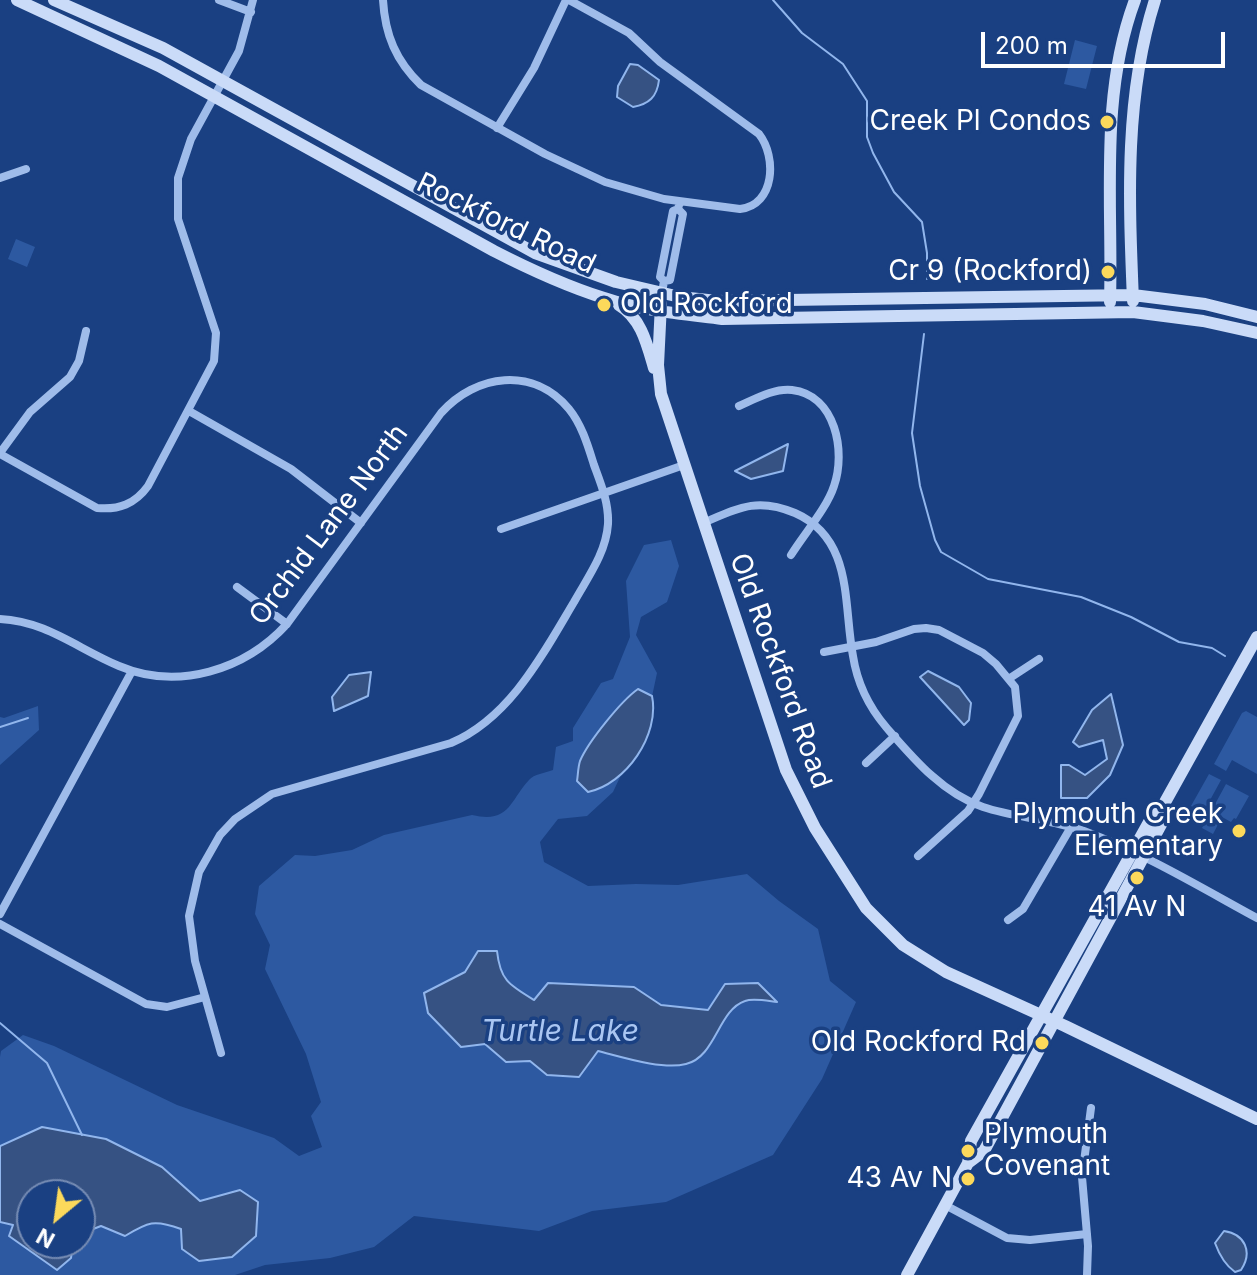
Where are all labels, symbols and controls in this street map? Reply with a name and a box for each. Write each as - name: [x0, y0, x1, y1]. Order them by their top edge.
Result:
- scale bar: [985, 16, 1229, 66]
- text: 200 m: [995, 31, 1068, 60]
- place label: Creek Pl Condos: [870, 105, 1091, 139]
- marker: Creek Pl Condos: [1098, 113, 1116, 131]
- street label: Rockford Road: [411, 166, 601, 282]
- place label: Cr 9 (Rockford): [888, 255, 1092, 289]
- marker: Cr 9 (Rockford): [1099, 263, 1117, 281]
- place label: Old Rockford: [620, 288, 793, 322]
- marker: Old Rockford: [595, 296, 613, 314]
- street label: Orchid Lane North: [243, 418, 415, 632]
- street label: Old Rockford Road: [722, 549, 838, 793]
- place label: Plymouth Creek Elementary: [1012, 798, 1223, 864]
- marker: Plymouth Creek Elementary: [1230, 822, 1248, 840]
- marker: 41 Av N: [1128, 869, 1146, 887]
- place label: 41 Av N: [1088, 891, 1186, 925]
- water label: Turtle Lake: [481, 1014, 639, 1050]
- place label: Old Rockford Rd: [811, 1026, 1026, 1060]
- marker: Old Rockford Rd: [1033, 1034, 1051, 1052]
- place label: Plymouth Covenant: [984, 1118, 1110, 1184]
- marker: Plymouth Covenant: [959, 1142, 977, 1160]
- place label: 43 Av N: [847, 1162, 952, 1196]
- marker: 43 Av N: [959, 1170, 977, 1188]
- north arrow: [16, 1179, 96, 1259]
- text: N: [32, 1223, 59, 1254]

